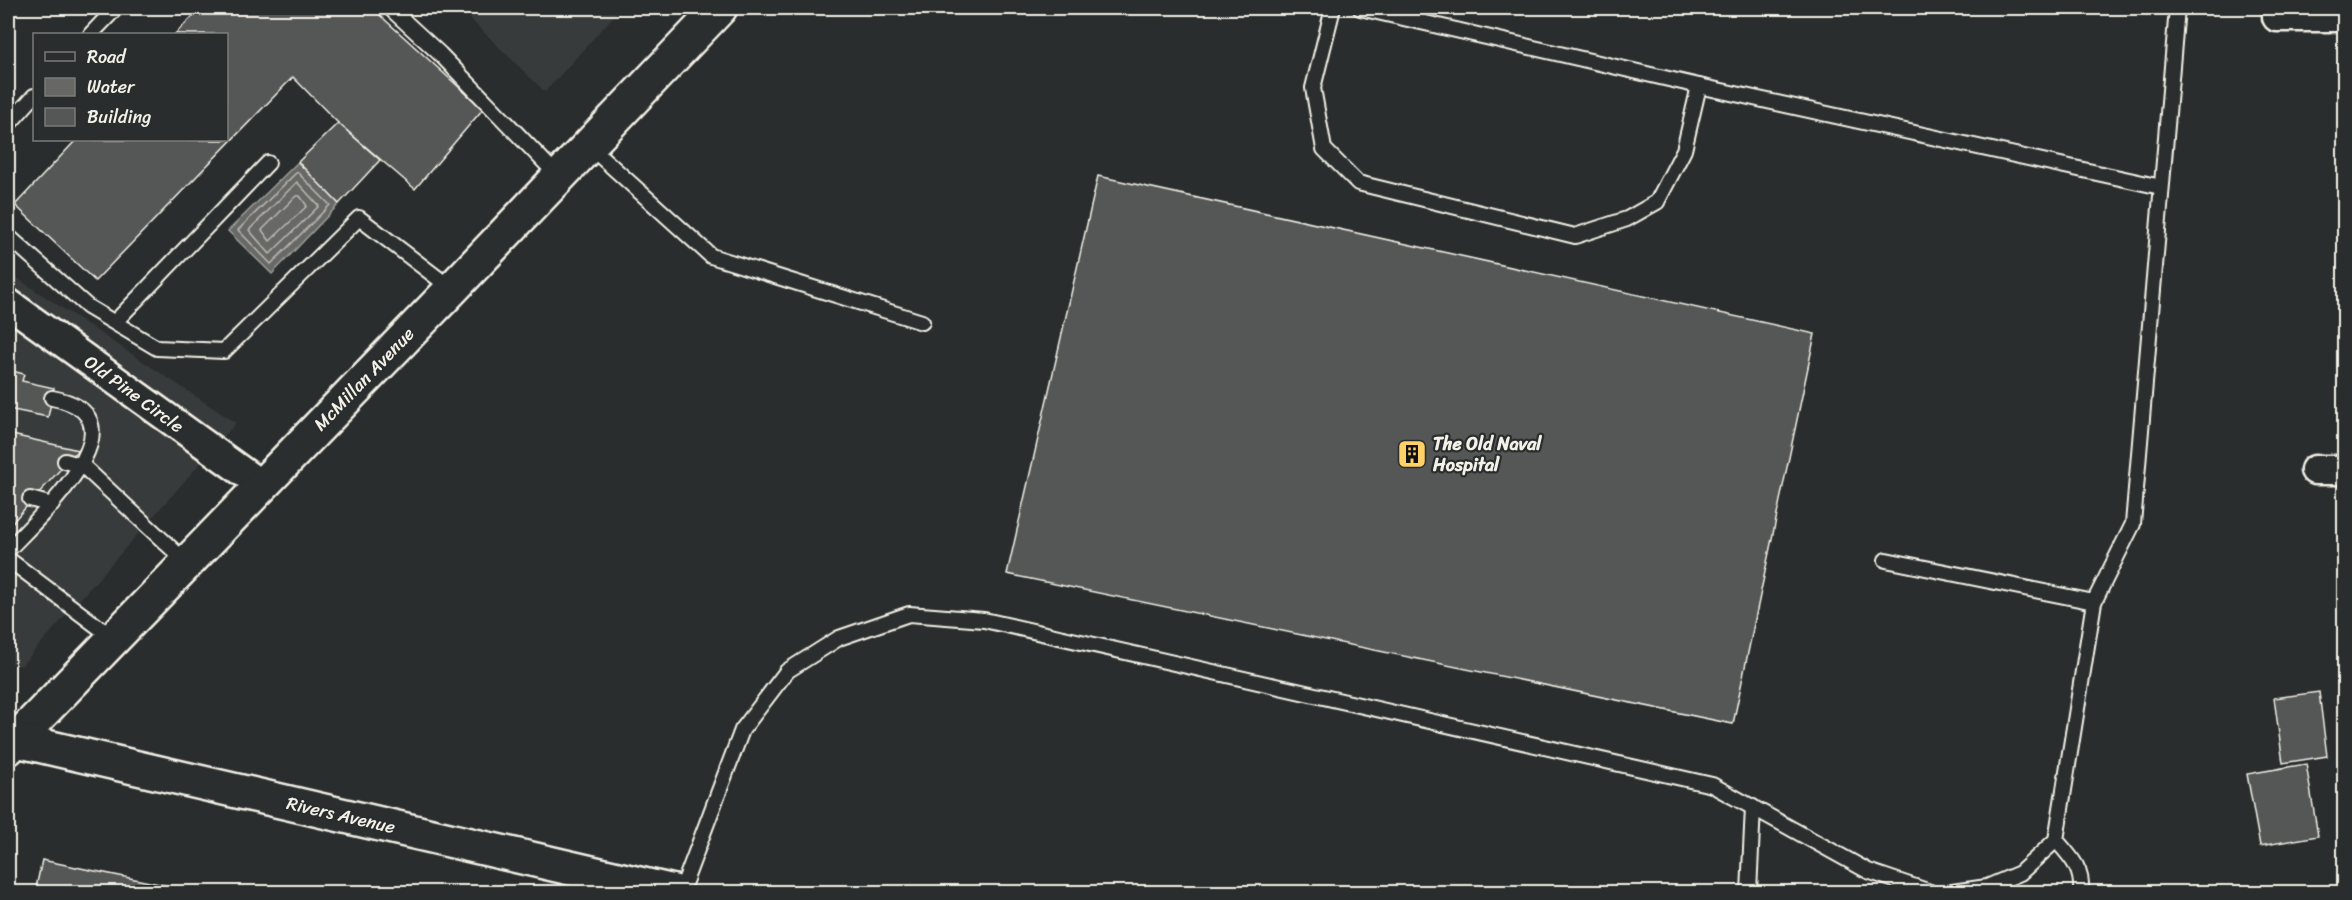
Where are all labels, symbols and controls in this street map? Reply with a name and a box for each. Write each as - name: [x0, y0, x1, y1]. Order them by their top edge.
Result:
- legend: [33, 33, 228, 141]
- text: Road: [87, 41, 127, 73]
- text: Water: [87, 71, 136, 103]
- text: Building: [87, 101, 151, 133]
- street label: McMillan Avenue: [306, 319, 422, 439]
- street label: Old Pine Circle: [77, 347, 191, 441]
- place label: The Old Naval Hospital: [1432, 428, 1542, 481]
- building icon: The Old Naval Hospital: [1396, 438, 1428, 470]
- street label: Rivers Avenue: [284, 787, 398, 843]

